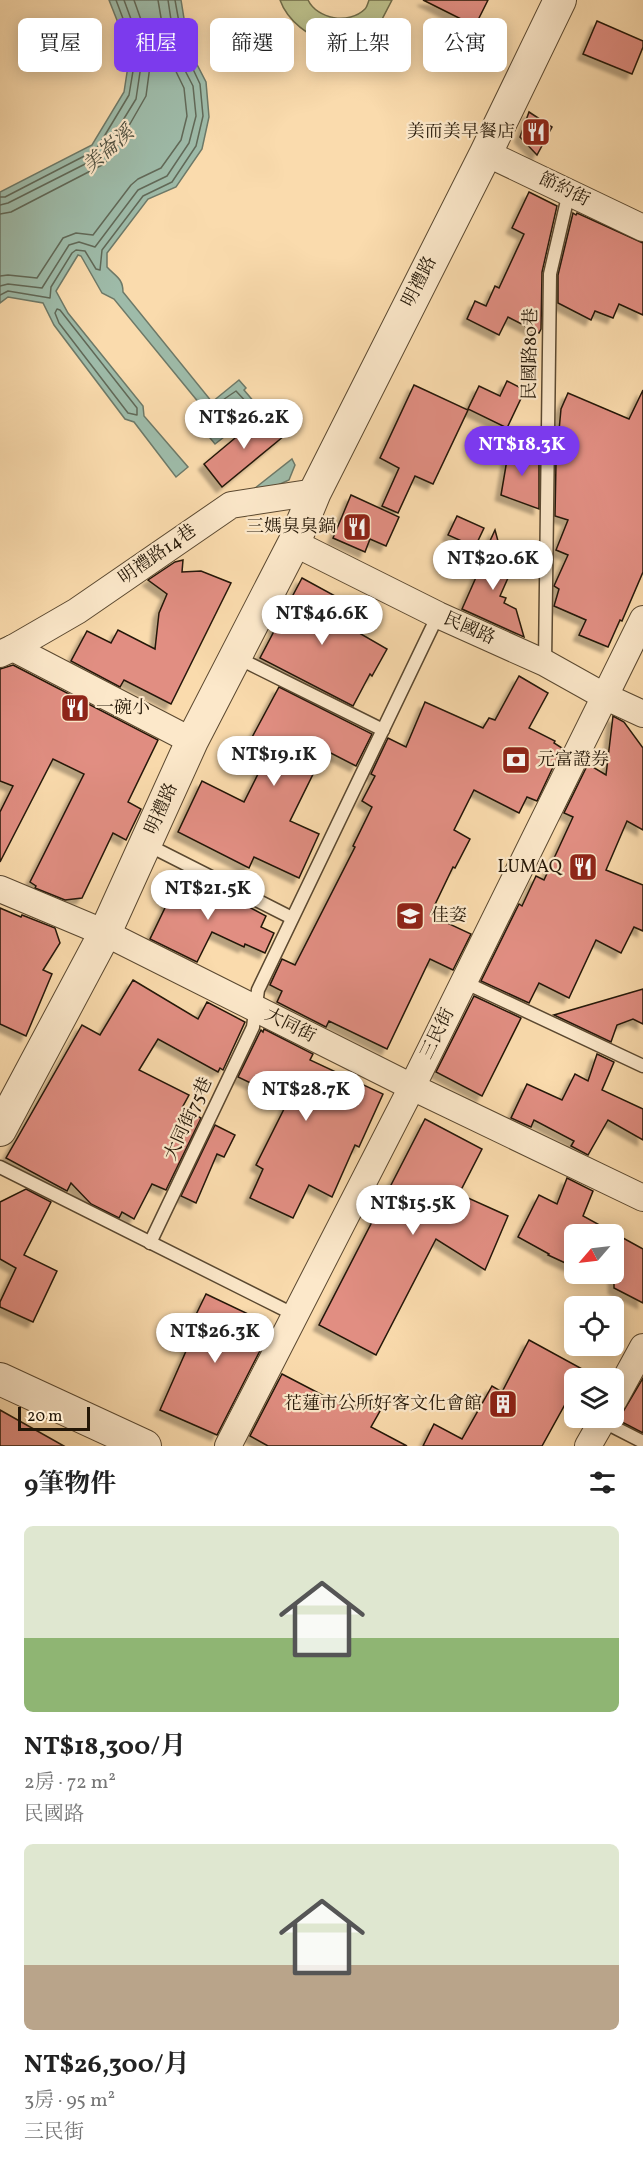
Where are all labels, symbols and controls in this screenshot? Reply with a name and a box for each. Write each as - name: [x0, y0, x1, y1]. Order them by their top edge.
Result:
- chip: 買屋: [18, 18, 102, 72]
- chip: 租屋: [114, 18, 198, 72]
- chip: 篩選: [210, 18, 294, 72]
- chip: 新上架: [306, 18, 411, 72]
- chip: 公寓: [423, 18, 507, 72]
- restaurant icon: 美而美早餐店: [520, 116, 552, 148]
- water label: 美崙溪: [77, 118, 142, 180]
- place label: 美而美早餐店: [407, 120, 515, 145]
- street label: 節約街: [534, 167, 594, 213]
- street label: 明禮路: [397, 252, 443, 312]
- street label: 民國路80巷: [518, 308, 544, 400]
- pin: NT$26.2K: [182, 399, 306, 450]
- text: NT$26.2K: [199, 404, 289, 432]
- pin: NT$18.3K: [460, 426, 584, 477]
- text: NT$18.3K: [478, 431, 566, 459]
- restaurant icon: 三媽臭臭鍋: [341, 511, 373, 543]
- place label: 三媽臭臭鍋: [246, 515, 336, 540]
- street label: 明禮路14巷: [114, 519, 202, 591]
- pin: NT$20.6K: [431, 540, 555, 591]
- text: NT$20.6K: [447, 545, 539, 573]
- pin: NT$46.6K: [260, 595, 384, 646]
- text: NT$46.6K: [276, 600, 368, 628]
- street label: 民國路: [439, 607, 499, 651]
- restaurant icon: 一碗小: [59, 692, 91, 724]
- place label: 一碗小: [96, 696, 150, 721]
- pin: NT$19.1K: [212, 736, 336, 787]
- text: NT$19.1K: [231, 741, 317, 769]
- bank icon: 元富證券: [500, 744, 532, 776]
- place label: 元富證券: [537, 748, 609, 773]
- street label: 明禮路: [140, 779, 184, 839]
- restaurant icon: LUMAQ: [567, 851, 599, 883]
- place label: LUMAQ: [498, 855, 563, 880]
- pin: NT$21.5K: [146, 870, 270, 921]
- text: NT$21.5K: [165, 875, 251, 903]
- school or university icon: 佳姿: [394, 900, 426, 932]
- place label: 佳姿: [431, 904, 467, 929]
- street label: 大同街: [260, 1003, 320, 1049]
- street label: 三民街: [415, 1004, 461, 1064]
- pin: NT$28.7K: [244, 1071, 368, 1122]
- street label: 大同街75巷: [159, 1073, 219, 1165]
- text: NT$28.7K: [262, 1076, 350, 1104]
- pin: NT$15.5K: [351, 1185, 475, 1236]
- text: NT$15.5K: [370, 1190, 456, 1218]
- north arrow: [564, 1224, 624, 1284]
- map controls: [564, 1224, 624, 1428]
- button: locate: [564, 1296, 624, 1356]
- pin: NT$26.3K: [153, 1313, 277, 1364]
- text: NT$26.3K: [170, 1318, 260, 1346]
- button: layers: [564, 1368, 624, 1428]
- building icon: 花蓮市公所好客文化會館: [487, 1388, 519, 1420]
- place label: 花蓮市公所好客文化會館: [284, 1392, 482, 1417]
- scale bar: [18, 1404, 90, 1432]
- text: 20 m: [27, 1406, 62, 1428]
- icon: filters: [586, 1466, 619, 1499]
- text: 9筆物件: [24, 1467, 116, 1503]
- icon: home: [268, 1565, 376, 1673]
- text: NT$18,300/月: [24, 1729, 186, 1765]
- text: 2房 · 72 m²: [24, 1769, 116, 1797]
- text: 民國路: [24, 1801, 84, 1829]
- icon: home: [268, 1883, 376, 1991]
- text: NT$26,300/月: [24, 2047, 190, 2083]
- text: 3房 · 95 m²: [24, 2087, 115, 2115]
- text: 三民街: [24, 2119, 84, 2147]

